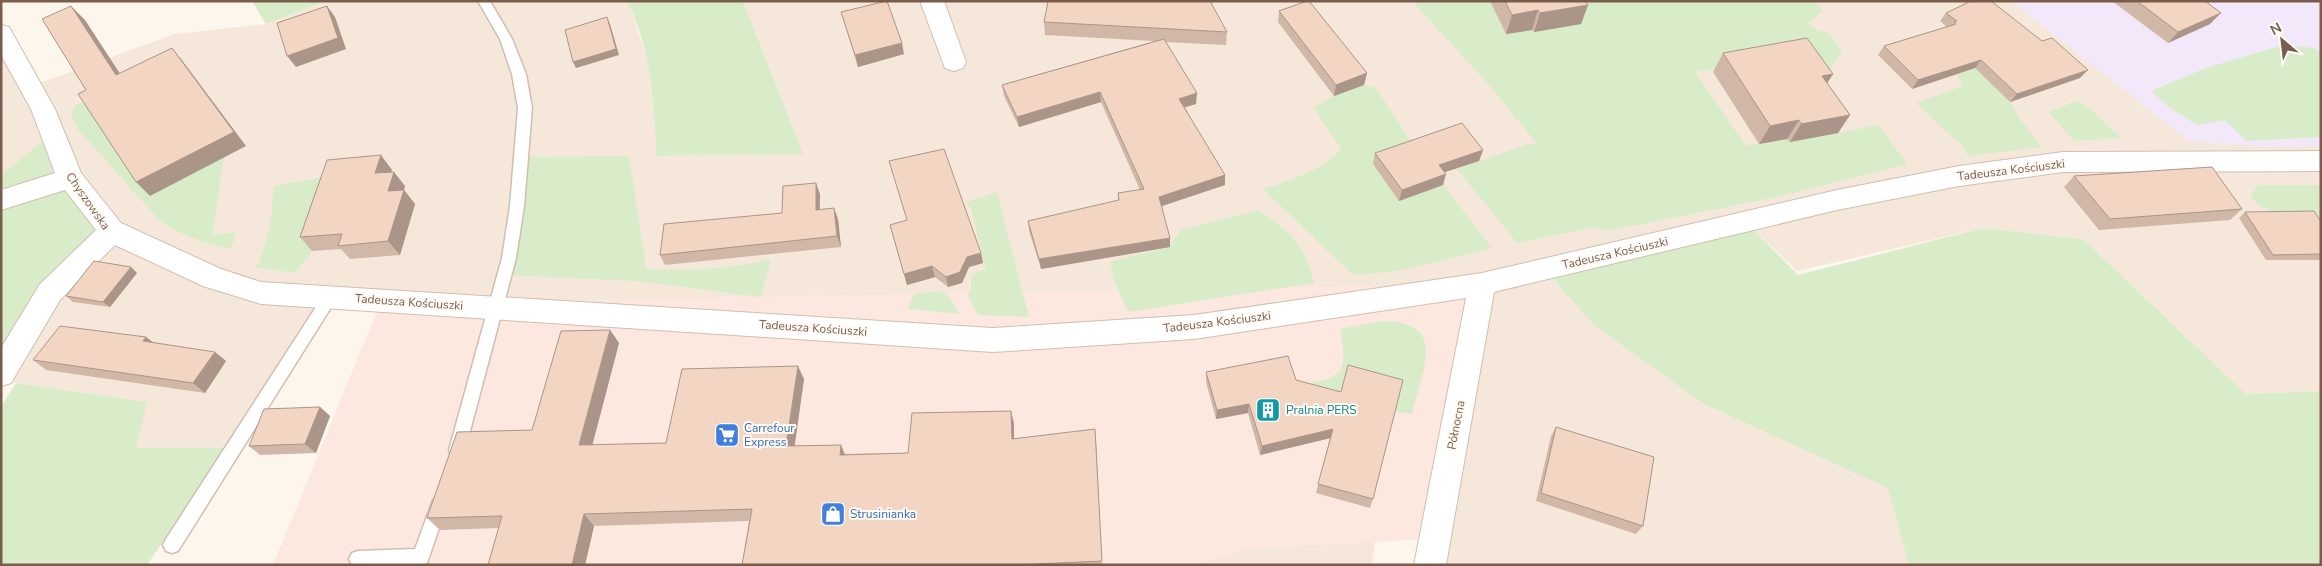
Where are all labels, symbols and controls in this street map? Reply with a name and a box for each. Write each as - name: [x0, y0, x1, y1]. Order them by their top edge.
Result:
- north arrow: [2257, 15, 2307, 65]
- text: N: [2267, 18, 2285, 40]
- street label: Tadeusza Kościuszki: [1956, 155, 2066, 185]
- street label: Chyszowska: [62, 169, 114, 233]
- street label: Tadeusza Kościuszki: [1560, 233, 1670, 273]
- street label: Tadeusza Kościuszki: [354, 290, 464, 314]
- street label: Tadeusza Kościuszki: [1162, 307, 1272, 337]
- street label: Tadeusza Kościuszki: [758, 316, 868, 340]
- building icon: Pralnia PERS: [1255, 397, 1281, 423]
- street label: Północna: [1443, 399, 1469, 451]
- place label: Pralnia PERS: [1286, 402, 1357, 418]
- place label: Carrefour Express: [744, 420, 795, 450]
- supermarket icon: Carrefour Express: [714, 422, 740, 448]
- shop icon: Strusinianka: [820, 501, 846, 527]
- place label: Strusinianka: [850, 506, 916, 522]

